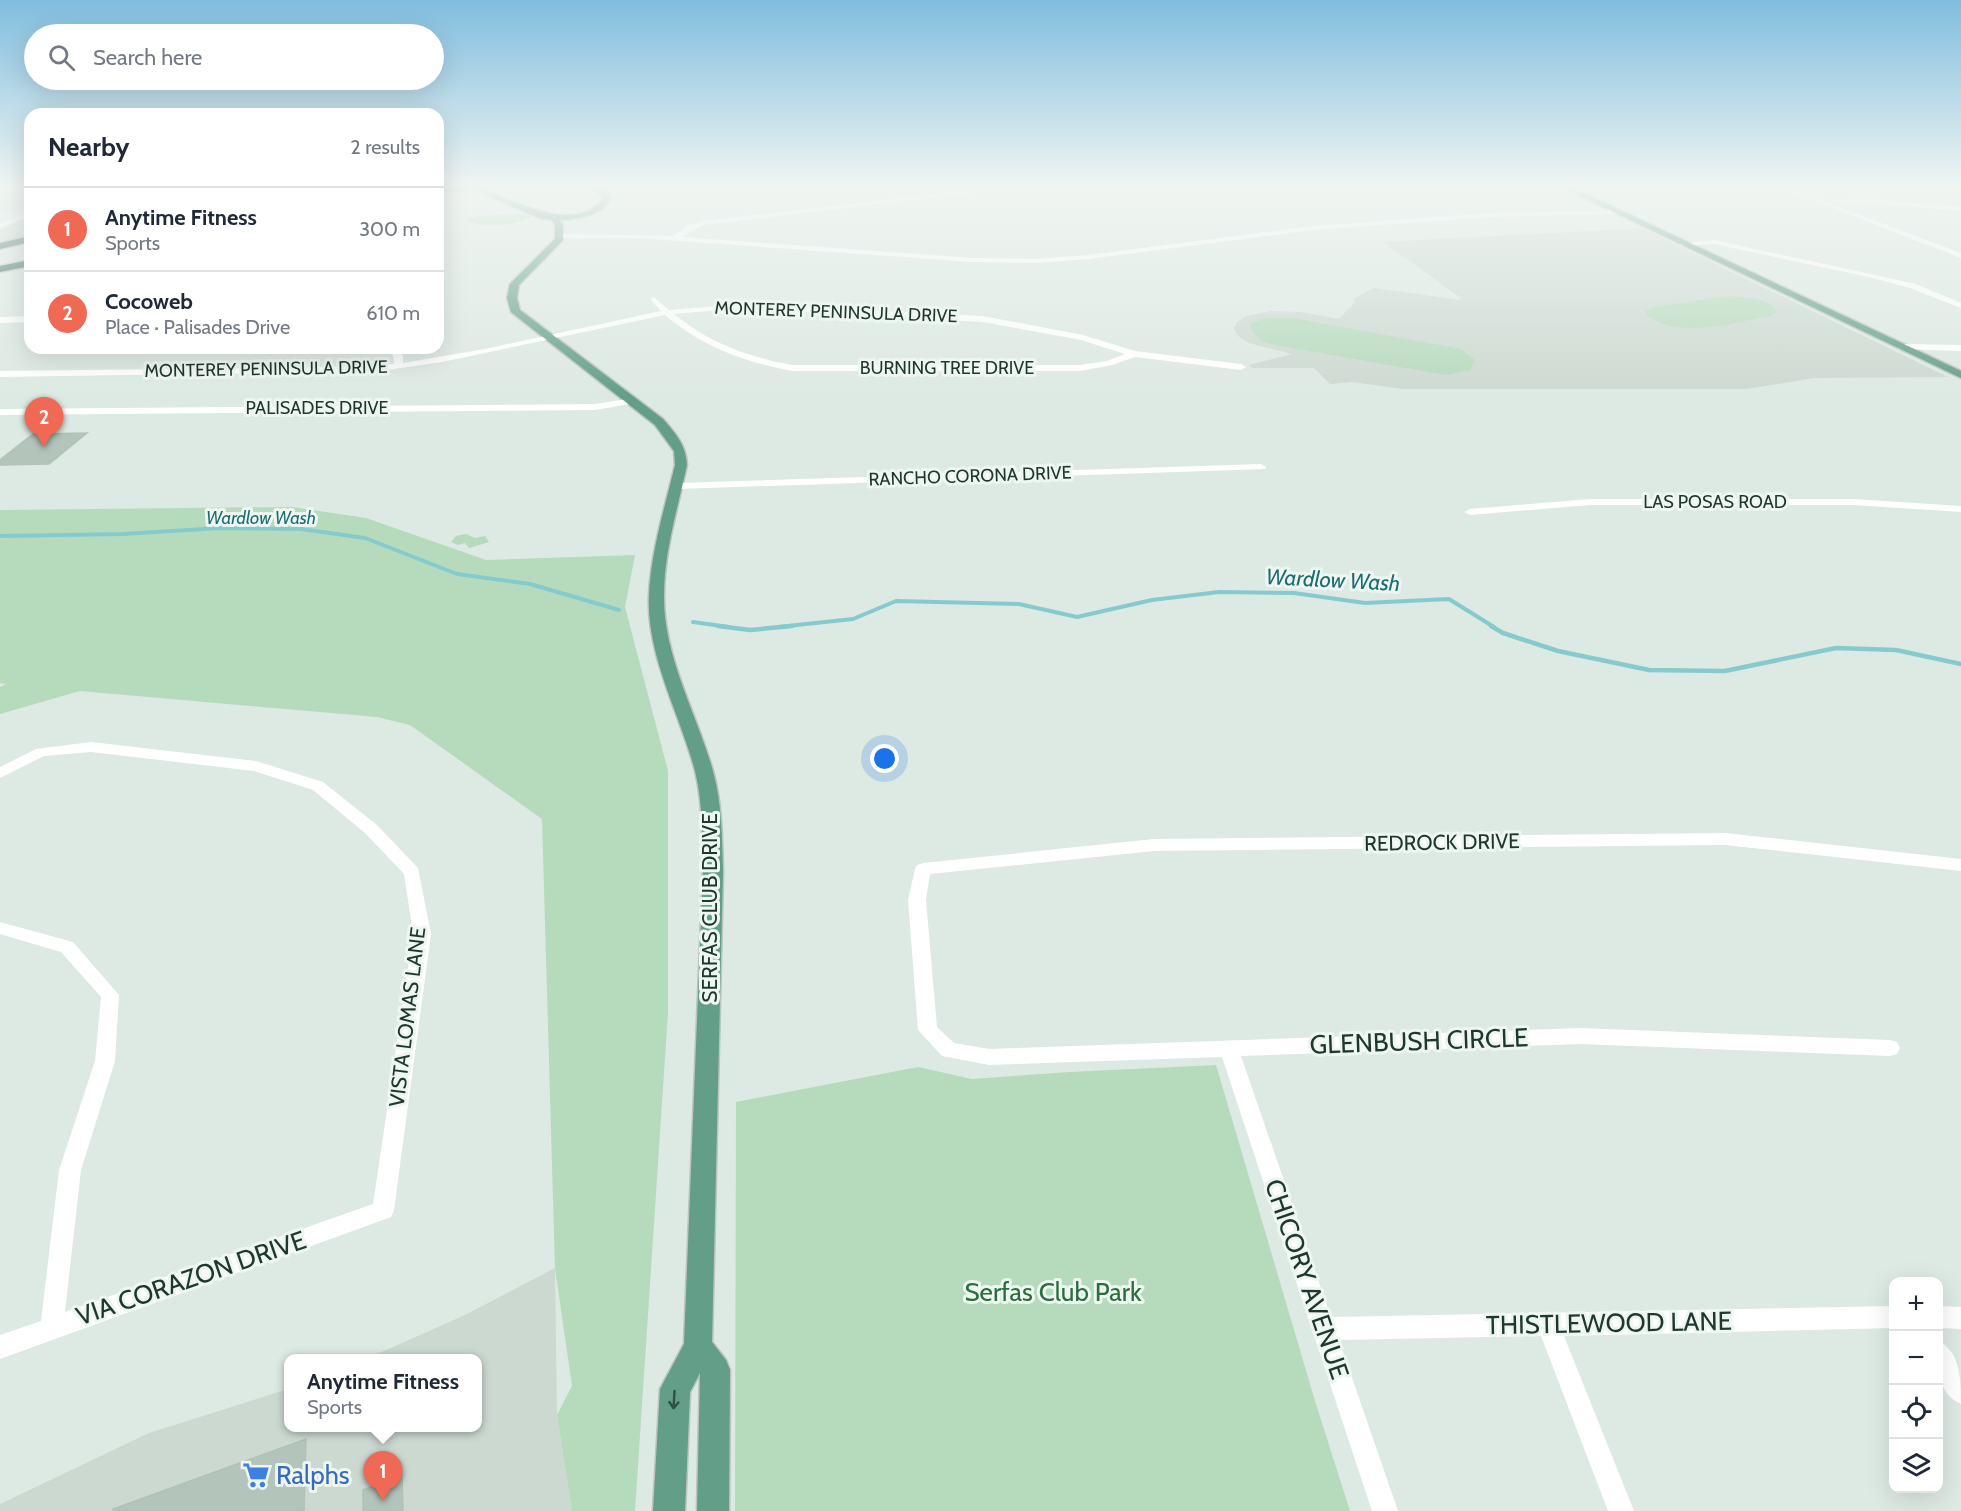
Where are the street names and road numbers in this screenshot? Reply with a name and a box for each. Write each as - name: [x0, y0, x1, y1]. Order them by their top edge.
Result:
- street label: MONTEREY PENINSULA DRIVE: [714, 297, 958, 327]
- street label: MONTEREY PENINSULA DRIVE: [144, 356, 388, 382]
- street label: BURNING TREE DRIVE: [860, 357, 1034, 379]
- street label: PALISADES DRIVE: [246, 397, 389, 419]
- street label: RANCHO CORONA DRIVE: [868, 461, 1072, 491]
- street label: LAS POSAS ROAD: [1643, 491, 1787, 513]
- street label: SERFAS CLUB DRIVE: [697, 813, 722, 1003]
- street label: REDROCK DRIVE: [1364, 828, 1520, 856]
- street label: VISTA LOMAS LANE: [384, 926, 430, 1108]
- street label: GLENBUSH CIRCLE: [1309, 1021, 1529, 1061]
- street label: CHICORY AVENUE: [1258, 1175, 1356, 1383]
- street label: VIA CORAZON DRIVE: [72, 1224, 310, 1332]
- street label: THISTLEWOOD LANE: [1486, 1305, 1732, 1341]

